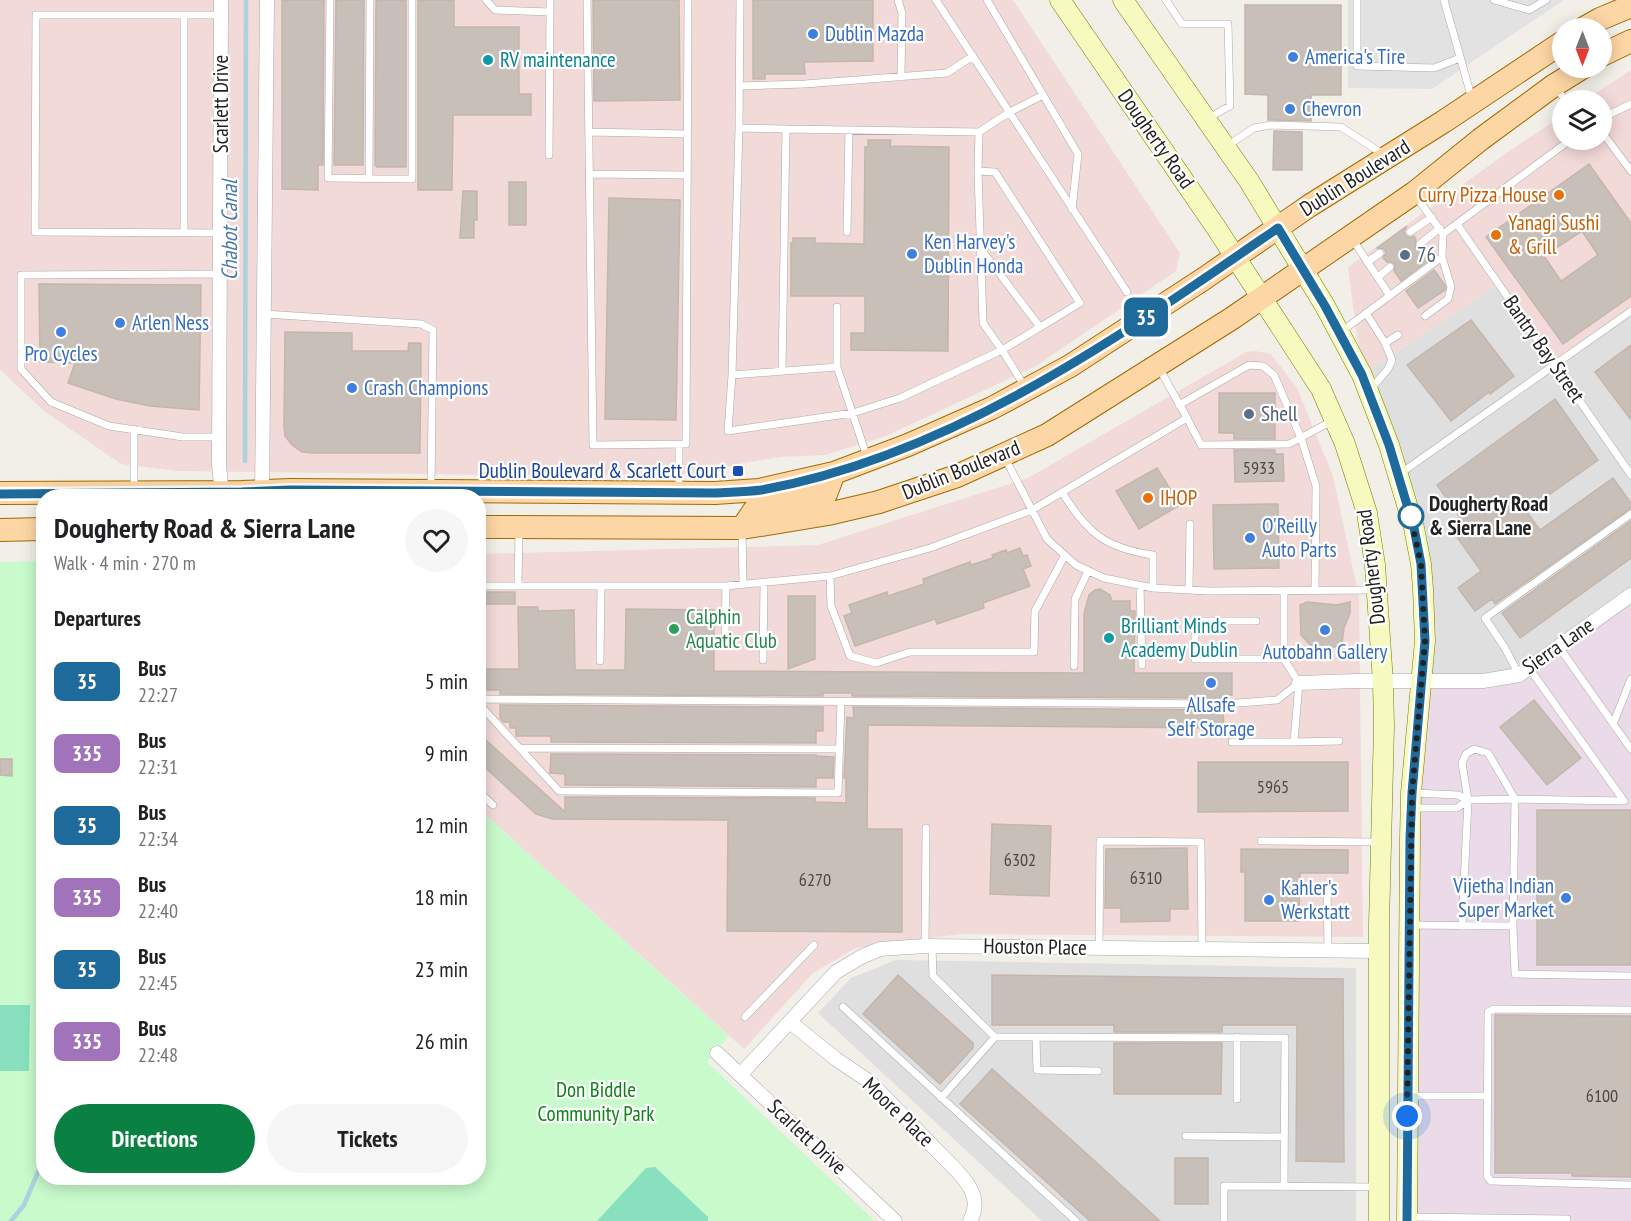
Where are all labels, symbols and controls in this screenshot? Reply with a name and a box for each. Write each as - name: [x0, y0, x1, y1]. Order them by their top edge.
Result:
- north arrow: [1552, 18, 1612, 78]
- map controls: [1552, 18, 1612, 150]
- place label: Dublin Mazda: [825, 20, 924, 47]
- marker: Dublin Mazda: [806, 27, 820, 41]
- place label: America's Tire: [1305, 43, 1405, 70]
- place label: RV maintenance: [500, 46, 616, 73]
- marker: America's Tire: [1286, 50, 1300, 64]
- marker: RV maintenance: [481, 53, 495, 67]
- street label: Scarlett Drive: [207, 55, 234, 153]
- street label: Dougherty Road: [1112, 84, 1201, 194]
- button: layers: [1552, 90, 1612, 150]
- place label: Chevron: [1302, 95, 1361, 122]
- marker: Chevron: [1283, 102, 1297, 116]
- street label: Dublin Boulevard: [1295, 133, 1415, 222]
- water label: Chabot Canal: [215, 178, 243, 280]
- place label: Curry Pizza House: [1418, 181, 1547, 208]
- marker: Curry Pizza House: [1552, 188, 1566, 202]
- place label: Yanagi Sushi & Grill: [1508, 209, 1599, 260]
- place label: Ken Harvey's Dublin Honda: [924, 228, 1023, 279]
- marker: Yanagi Sushi & Grill: [1489, 228, 1503, 242]
- place label: 76: [1417, 241, 1436, 268]
- marker: Ken Harvey's Dublin Honda: [905, 247, 919, 261]
- marker: 76: [1398, 248, 1412, 262]
- street label: Bantry Bay Street: [1498, 290, 1591, 408]
- line badge: 35: [1119, 298, 1173, 336]
- text: 35: [1136, 304, 1156, 331]
- place label: Arlen Ness: [132, 309, 209, 336]
- marker: Arlen Ness: [113, 316, 127, 330]
- marker: Pro Cycles: [54, 325, 68, 339]
- place label: Pro Cycles: [24, 340, 98, 367]
- place label: Crash Champions: [364, 374, 488, 401]
- marker: Crash Champions: [345, 381, 359, 395]
- place label: Shell: [1261, 400, 1298, 427]
- marker: Shell: [1242, 407, 1256, 421]
- street label: Dublin Boulevard: [898, 434, 1024, 505]
- house number: 5933: [1243, 456, 1275, 479]
- place label: Dublin Boulevard & Scarlett Court: [479, 457, 726, 484]
- marker: Dublin Boulevard & Scarlett Court: [731, 464, 745, 478]
- place label: IHOP: [1160, 484, 1197, 511]
- place label: Dougherty Road & Sierra Lane: [1429, 490, 1548, 541]
- marker: IHOP: [1141, 491, 1155, 505]
- marker: Dougherty Road & Sierra Lane: [1398, 503, 1424, 529]
- street label: Dougherty Road: [1350, 508, 1391, 626]
- text: Dougherty Road & Sierra Lane: [54, 509, 355, 546]
- button: heart: [405, 509, 468, 572]
- place label: O'Reilly Auto Parts: [1262, 512, 1337, 563]
- marker: O'Reilly Auto Parts: [1243, 531, 1257, 545]
- text: Walk · 4 min · 270 m: [54, 550, 196, 576]
- place label: Calphin Aquatic Club: [686, 603, 777, 654]
- text: Departures: [54, 604, 141, 632]
- street label: Sierra Lane: [1517, 611, 1599, 680]
- place label: Brilliant Minds Academy Dublin: [1121, 612, 1238, 663]
- marker: Calphin Aquatic Club: [667, 622, 681, 636]
- marker: Autobahn Gallery: [1318, 623, 1332, 637]
- marker: Brilliant Minds Academy Dublin: [1102, 631, 1116, 645]
- place label: Autobahn Gallery: [1263, 638, 1388, 665]
- text: Bus: [138, 654, 166, 682]
- text: 5 min: [425, 667, 468, 695]
- text: 35: [77, 668, 97, 695]
- marker: Allsafe Self Storage: [1204, 676, 1218, 690]
- text: 22:27: [138, 682, 178, 708]
- place label: Allsafe Self Storage: [1167, 691, 1255, 742]
- text: Bus: [138, 726, 166, 754]
- text: 9 min: [425, 739, 468, 767]
- text: 335: [72, 740, 102, 767]
- text: 22:31: [138, 754, 178, 780]
- house number: 5965: [1257, 775, 1289, 798]
- text: Bus: [138, 798, 166, 826]
- text: 12 min: [415, 811, 468, 839]
- text: 35: [77, 812, 97, 839]
- text: 22:34: [138, 826, 178, 852]
- house number: 6302: [1004, 848, 1036, 871]
- house number: 6310: [1130, 866, 1162, 889]
- house number: 6270: [799, 868, 831, 891]
- text: Bus: [138, 870, 166, 898]
- place label: Vijetha Indian Super Market: [1452, 872, 1554, 923]
- place label: Kahler's Werkstatt: [1281, 874, 1350, 925]
- text: 18 min: [415, 883, 468, 911]
- text: 335: [72, 884, 102, 911]
- marker: Vijetha Indian Super Market: [1559, 891, 1573, 905]
- marker: Kahler's Werkstatt: [1262, 893, 1276, 907]
- text: 22:40: [138, 898, 178, 924]
- street label: Houston Place: [983, 932, 1087, 961]
- text: Bus: [138, 942, 166, 970]
- text: 23 min: [415, 955, 468, 983]
- text: 35: [77, 956, 97, 983]
- text: 22:45: [138, 970, 178, 996]
- text: Bus: [138, 1014, 166, 1042]
- text: 26 min: [415, 1027, 468, 1055]
- text: 335: [72, 1028, 102, 1055]
- text: 22:48: [138, 1042, 178, 1068]
- street label: Moore Place: [857, 1071, 940, 1152]
- park label: Don Biddle Community Park: [538, 1076, 654, 1127]
- house number: 6100: [1586, 1084, 1618, 1107]
- street label: Scarlett Drive: [762, 1093, 853, 1180]
- your location: [1392, 1101, 1422, 1131]
- button: Directions: [54, 1104, 255, 1173]
- button: Tickets: [267, 1104, 468, 1173]

